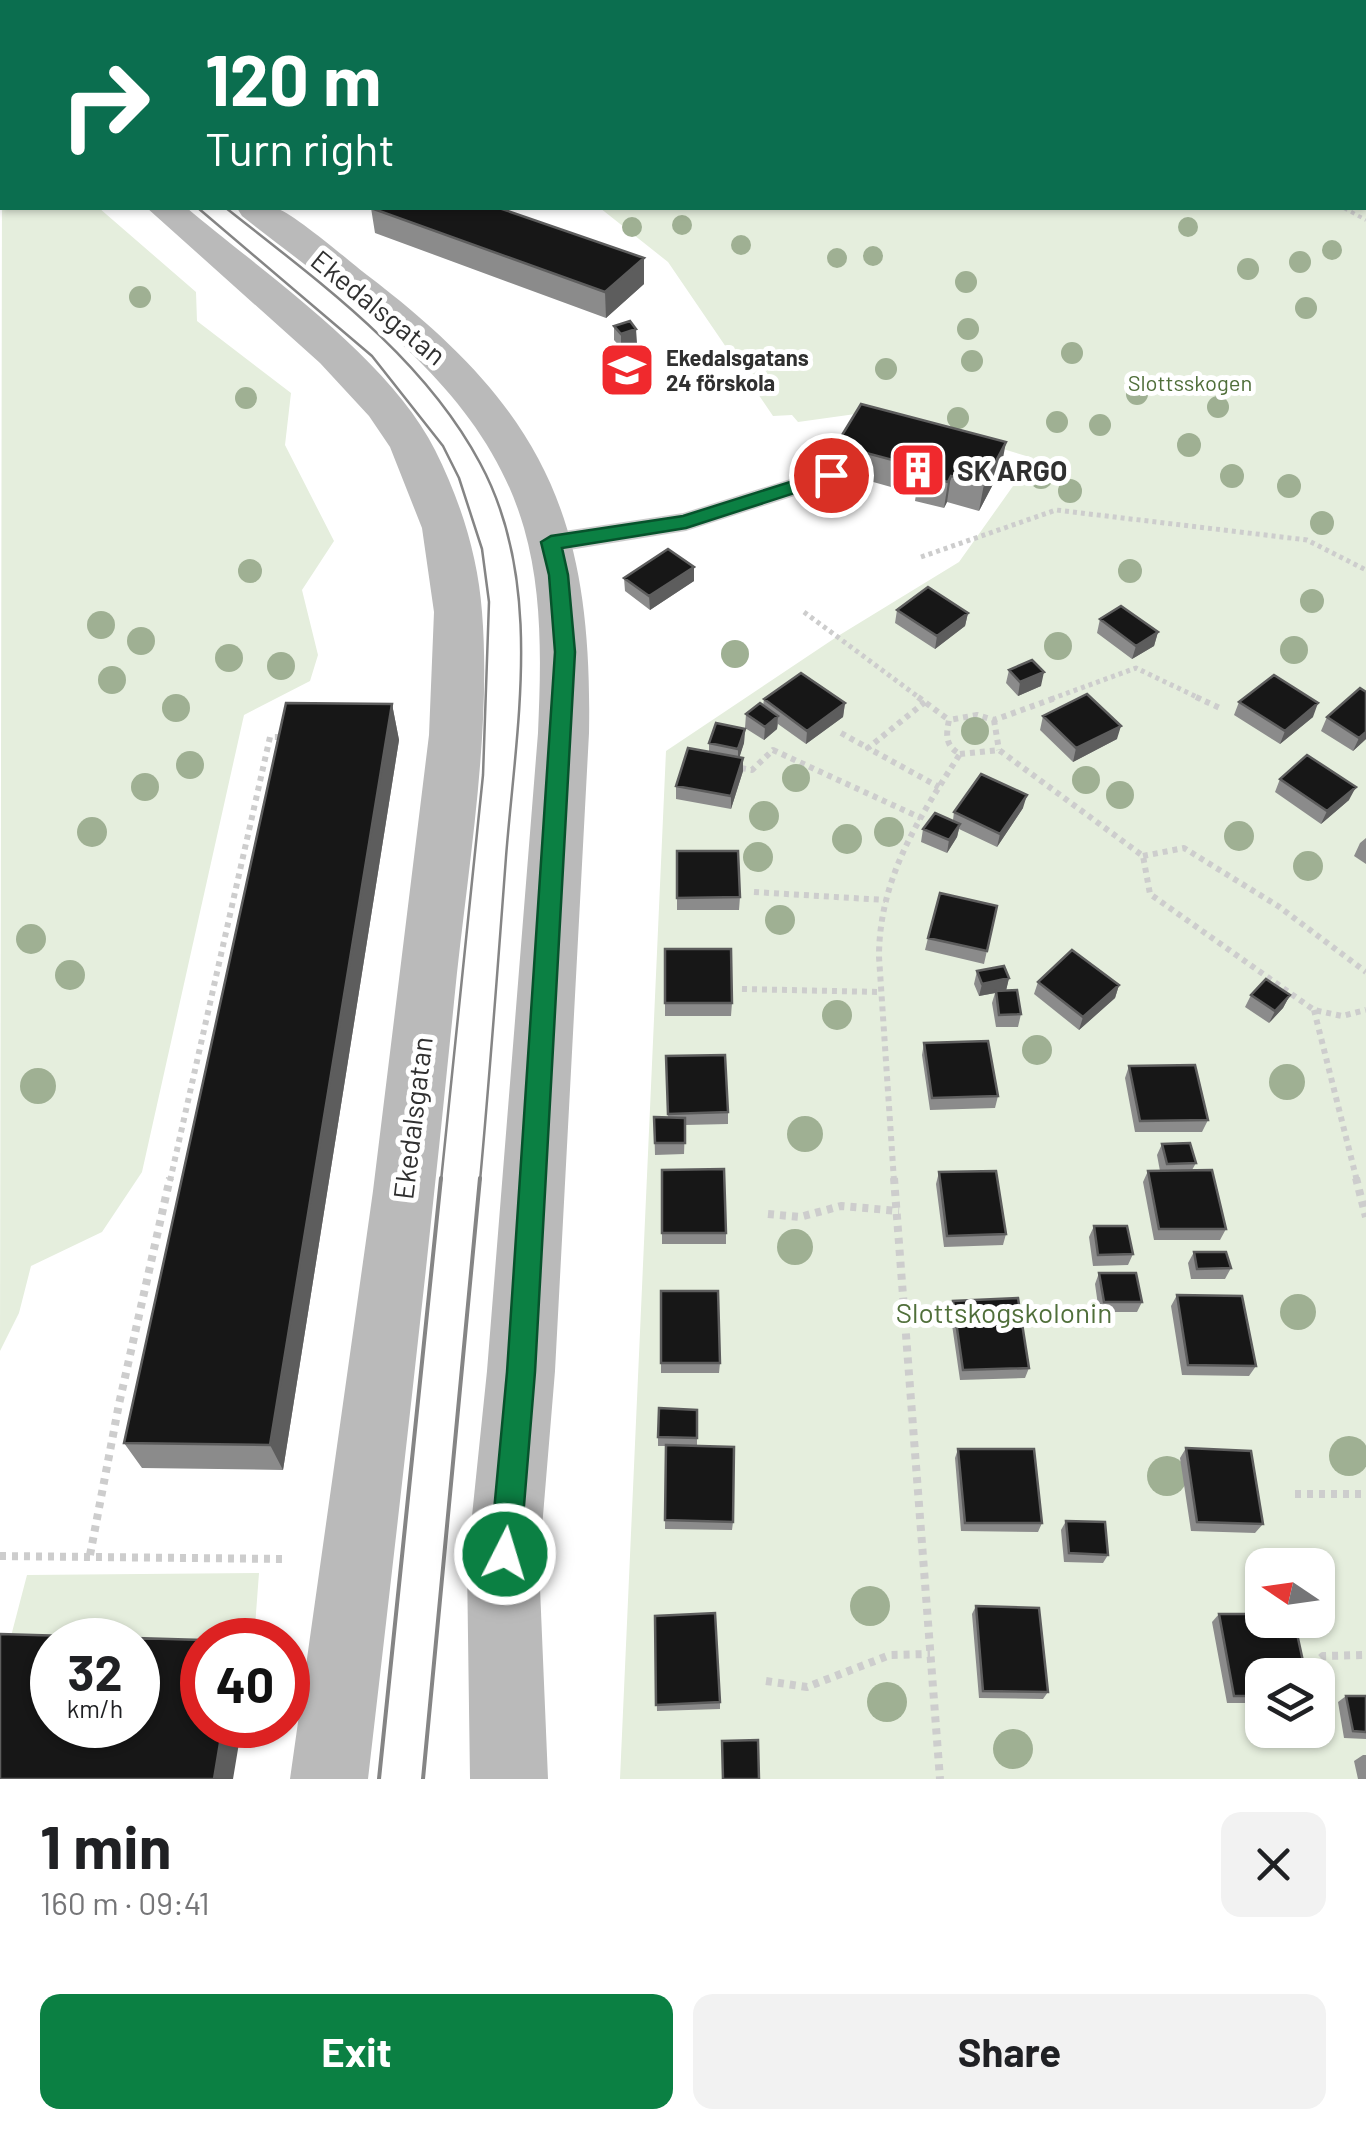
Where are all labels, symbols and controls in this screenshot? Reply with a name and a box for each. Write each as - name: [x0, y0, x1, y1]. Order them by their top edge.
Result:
- text: 120 m: [205, 36, 381, 120]
- icon: right: [40, 40, 170, 170]
- text: Turn right: [205, 121, 395, 175]
- street label: Ekedalsgatan: [305, 242, 453, 372]
- school or university icon: Ekedalsgatans 24 förskola: [597, 340, 657, 400]
- place label: Ekedalsgatans 24 förskola: [666, 344, 809, 395]
- park label: Slottsskogen: [1128, 369, 1252, 395]
- pin: [789, 433, 874, 518]
- building icon: SK ARGO: [888, 440, 948, 500]
- icon: arrive: [804, 448, 859, 503]
- place label: SK ARGO: [957, 453, 1067, 487]
- street label: Ekedalsgatan: [385, 1035, 439, 1201]
- park label: Slottskogskolonin: [896, 1295, 1112, 1329]
- position arrow: [453, 1502, 557, 1606]
- north arrow: [1245, 1548, 1335, 1638]
- map controls: [1245, 1548, 1335, 1748]
- speed limit sign: 40: [180, 1618, 310, 1748]
- text: 32: [67, 1641, 122, 1701]
- button: layers: [1245, 1658, 1335, 1748]
- text: km/h: [67, 1693, 123, 1723]
- text: 1 min: [40, 1809, 171, 1881]
- button: close: [1221, 1812, 1326, 1917]
- text: 160 m · 09:41: [40, 1883, 210, 1921]
- button: Exit: [40, 1994, 673, 2109]
- button: Share: [693, 1994, 1326, 2109]

